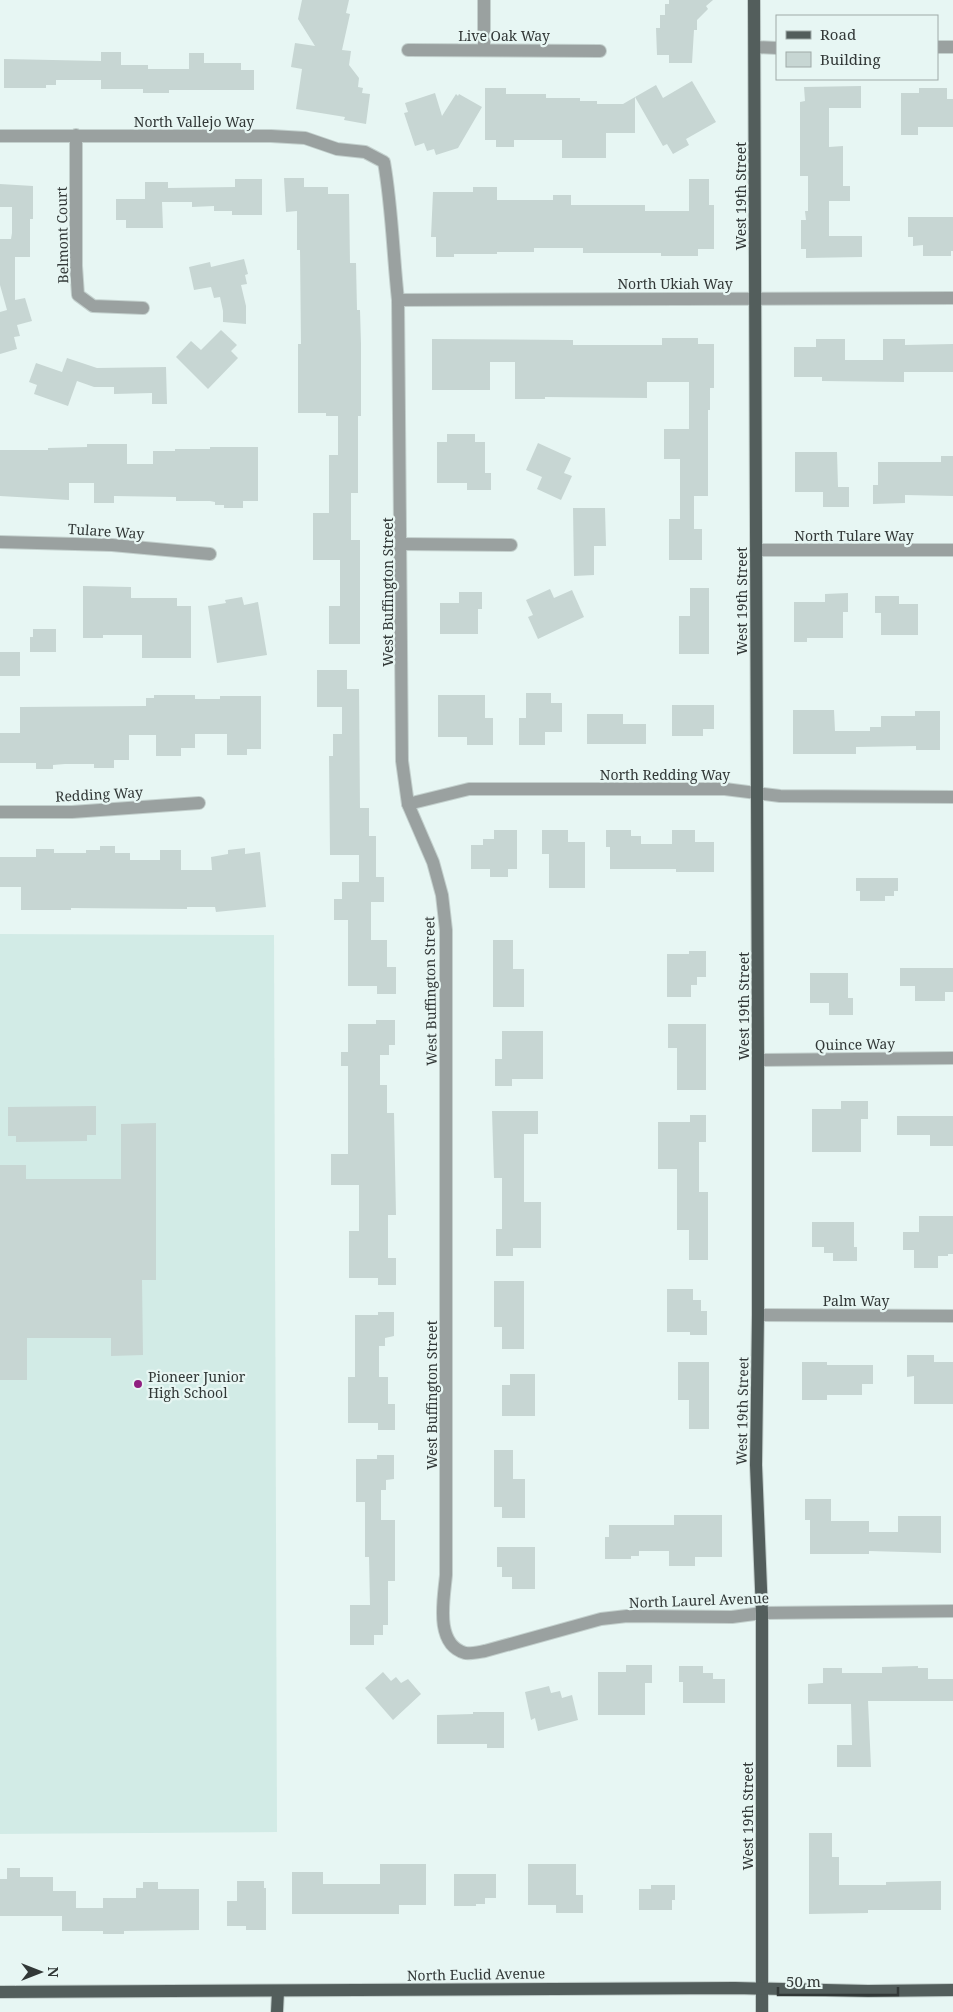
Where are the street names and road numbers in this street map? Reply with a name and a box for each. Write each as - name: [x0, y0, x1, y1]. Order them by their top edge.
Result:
- street label: Live Oak Way: [458, 26, 550, 45]
- street label: North Vallejo Way: [134, 112, 254, 131]
- street label: West 19th Street: [731, 142, 750, 250]
- street label: Belmont Court: [52, 186, 72, 284]
- street label: North Ukiah Way: [617, 274, 733, 293]
- street label: West Buffington Street: [378, 517, 397, 667]
- street label: Tulare Way: [67, 519, 145, 543]
- street label: North Tulare Way: [794, 526, 914, 545]
- street label: West 19th Street: [732, 547, 751, 655]
- street label: North Redding Way: [600, 765, 730, 784]
- street label: Redding Way: [55, 782, 143, 806]
- street label: West Buffington Street: [419, 916, 441, 1066]
- street label: West 19th Street: [734, 952, 753, 1060]
- street label: Quince Way: [815, 1034, 895, 1054]
- street label: Palm Way: [823, 1291, 889, 1310]
- street label: West Buffington Street: [422, 1320, 441, 1470]
- street label: West 19th Street: [732, 1357, 752, 1465]
- street label: North Laurel Avenue: [629, 1588, 769, 1612]
- street label: West 19th Street: [738, 1762, 757, 1870]
- street label: North Euclid Avenue: [407, 1963, 545, 1985]

